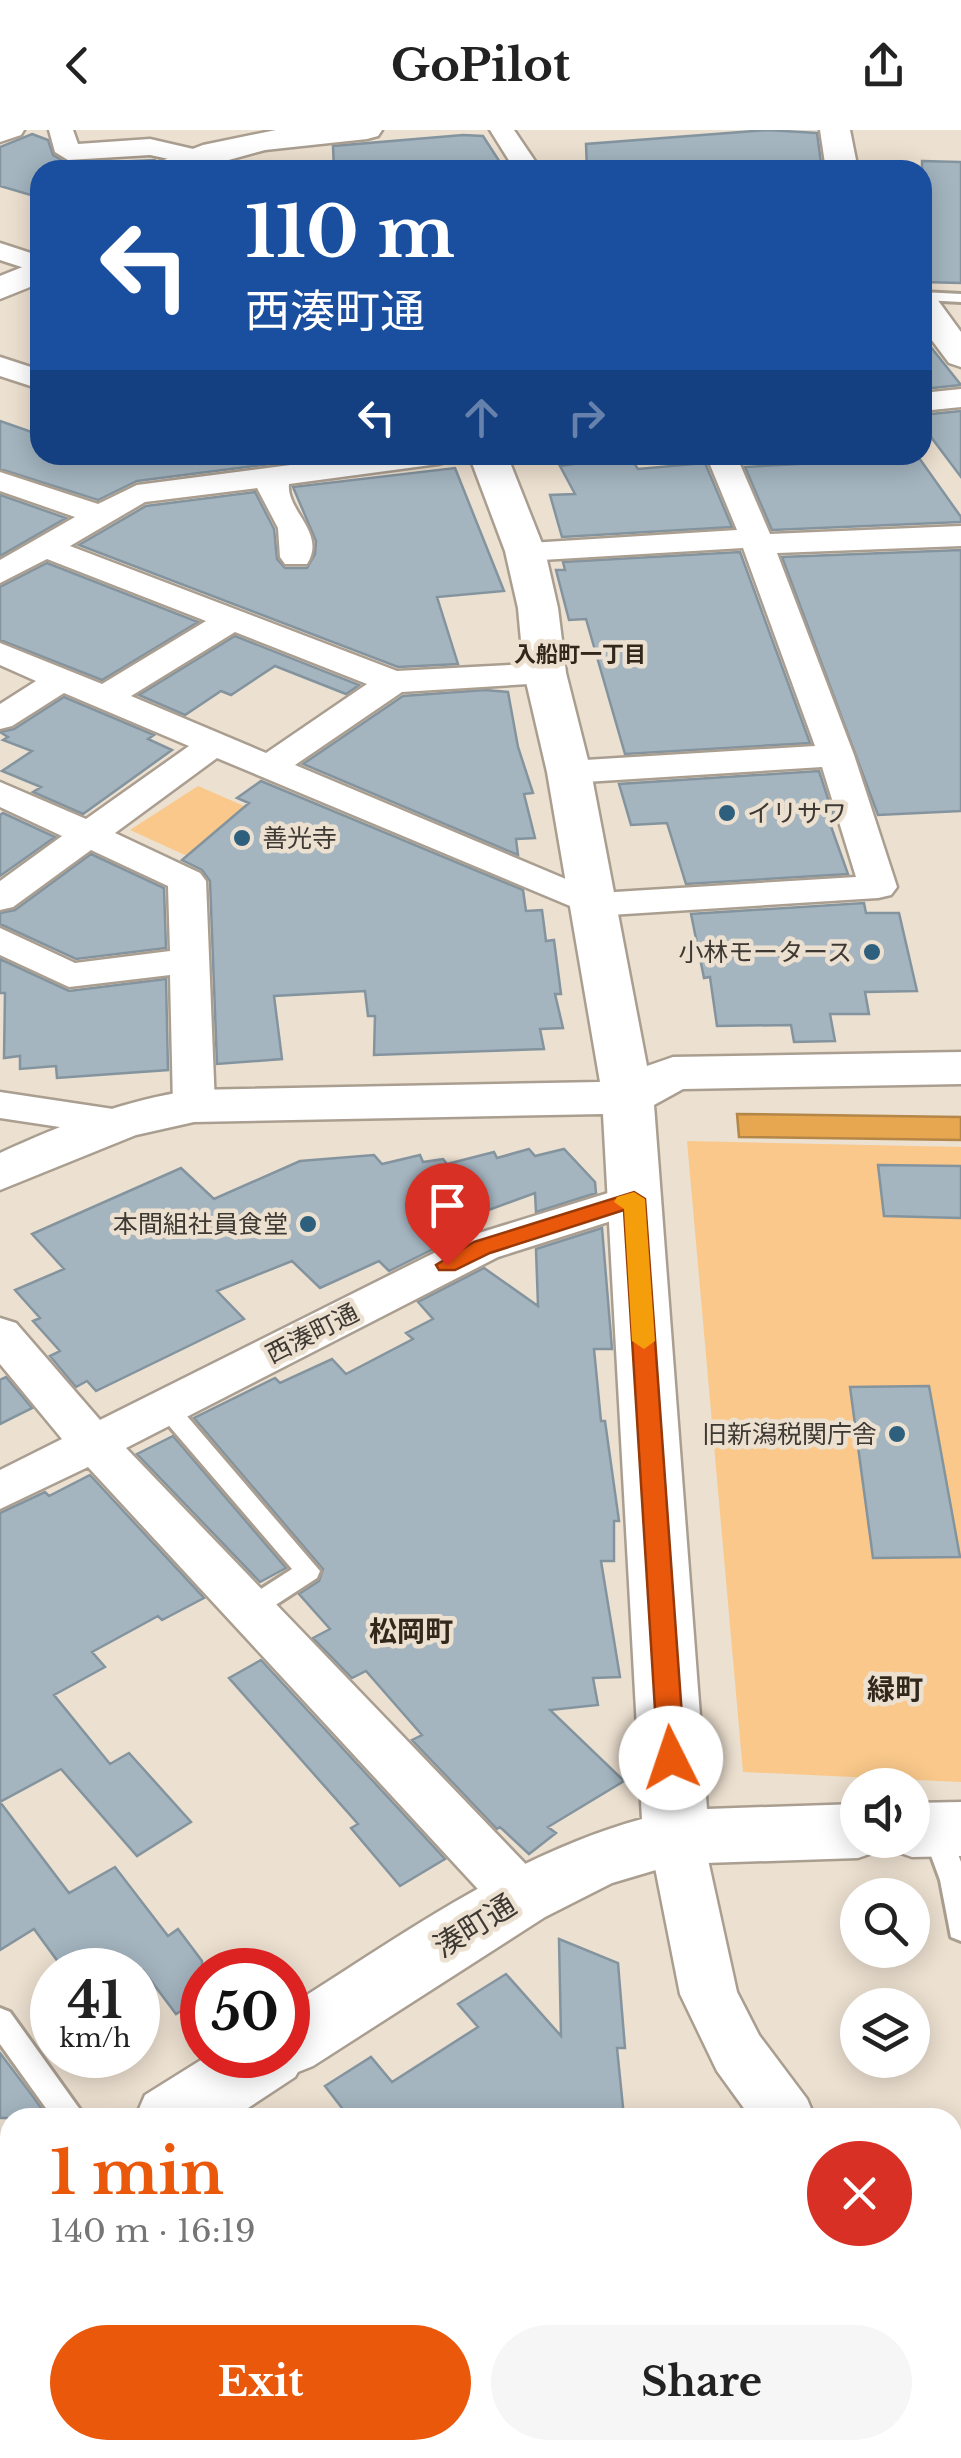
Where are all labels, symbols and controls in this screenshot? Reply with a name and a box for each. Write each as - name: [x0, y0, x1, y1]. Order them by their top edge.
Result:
- text: GoPilot: [391, 37, 570, 93]
- icon: back: [50, 38, 105, 93]
- icon: share: [856, 38, 911, 93]
- text: 110 m: [245, 189, 455, 276]
- icon: left: [80, 200, 210, 330]
- text: 西湊町通: [245, 283, 425, 339]
- icon: left: [349, 390, 404, 445]
- icon: ahead: [454, 390, 509, 445]
- icon: right: [559, 390, 614, 445]
- district label: 入船町一丁目: [514, 641, 646, 668]
- place label: イリサワ: [747, 798, 847, 829]
- marker: イリサワ: [716, 802, 738, 824]
- place label: 善光寺: [262, 823, 337, 854]
- marker: 善光寺: [231, 827, 253, 849]
- place label: 小林モータース: [678, 937, 852, 968]
- marker: 小林モータース: [861, 941, 883, 963]
- pin: [405, 1163, 490, 1266]
- icon: arrive: [420, 1178, 475, 1233]
- place label: 本間組社員食堂: [113, 1209, 288, 1240]
- marker: 本間組社員食堂: [297, 1213, 319, 1235]
- street label: 西湊町通: [261, 1297, 364, 1370]
- place label: 旧新潟税関庁舎: [702, 1419, 877, 1450]
- marker: 旧新潟税関庁舎: [886, 1423, 908, 1445]
- district label: 松岡町: [369, 1614, 453, 1649]
- district label: 緑町: [867, 1672, 923, 1707]
- position arrow: [619, 1706, 723, 1810]
- map controls: [840, 1768, 930, 2078]
- button: sound: [840, 1768, 930, 1858]
- button: search: [840, 1878, 930, 1968]
- street label: 湊町通: [427, 1886, 523, 1965]
- speed limit sign: 50: [180, 1948, 310, 2078]
- text: 41: [68, 1969, 123, 2032]
- button: layers: [840, 1988, 930, 2078]
- text: km/h: [60, 2023, 130, 2054]
- text: 1 min: [50, 2136, 224, 2210]
- button: close: [807, 2141, 912, 2246]
- text: 140 m · 16:19: [50, 2211, 256, 2251]
- button: Exit: [50, 2325, 471, 2440]
- button: Share: [491, 2325, 912, 2440]

